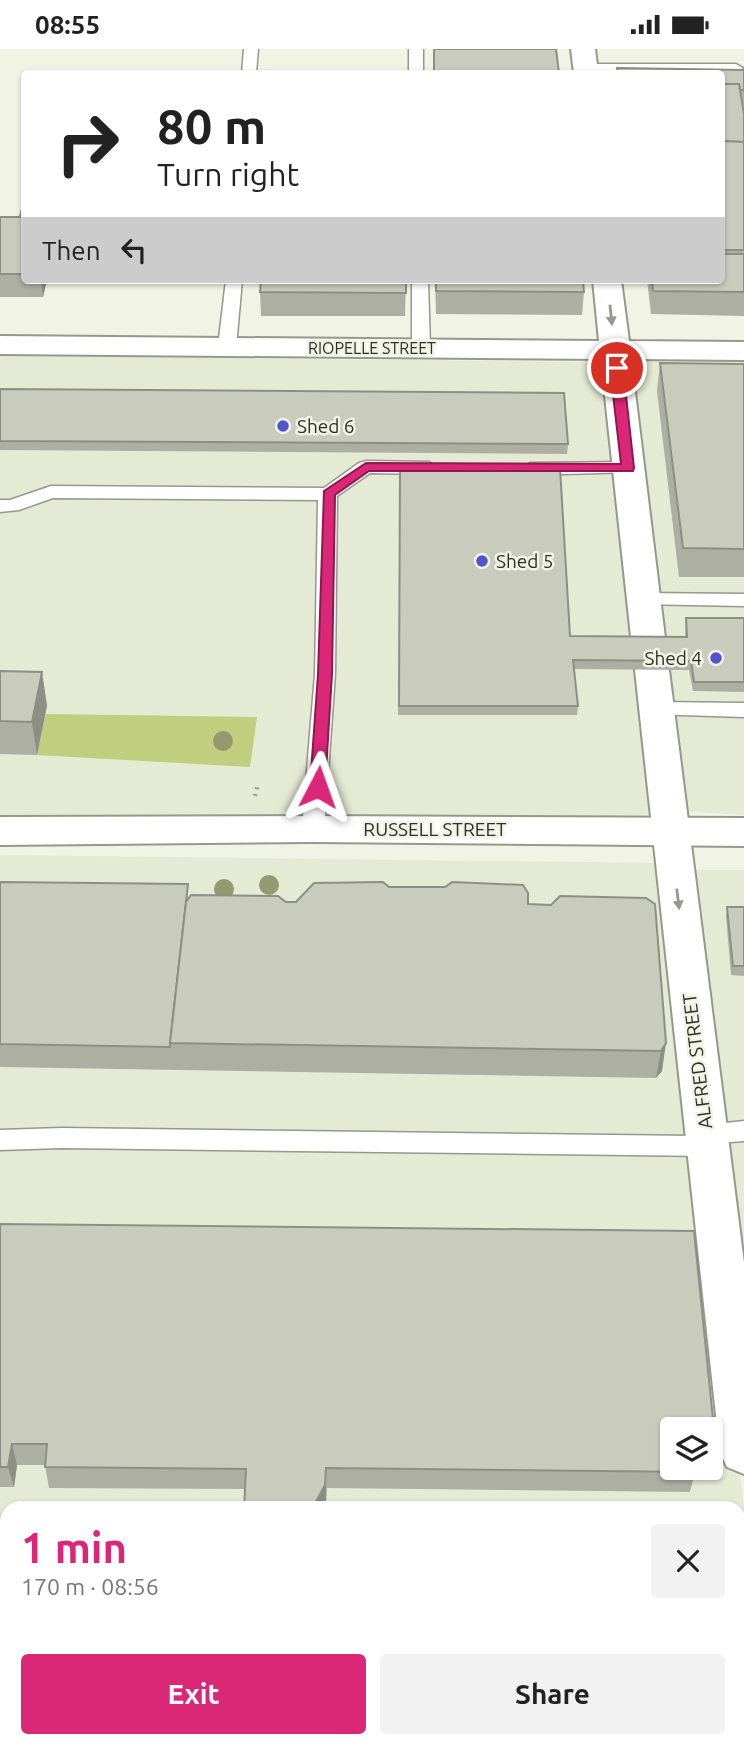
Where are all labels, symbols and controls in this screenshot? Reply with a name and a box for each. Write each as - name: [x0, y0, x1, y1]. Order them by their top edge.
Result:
- text: 08:55: [35, 10, 100, 39]
- icon: right: [42, 98, 133, 189]
- text: 80 m: [157, 98, 266, 153]
- text: Turn right: [157, 156, 299, 192]
- icon: left: [115, 231, 153, 269]
- text: Then: [42, 236, 101, 265]
- one-way arrow: [606, 304, 617, 326]
- pin: [587, 338, 647, 398]
- street label: RIOPELLE STREET: [308, 339, 436, 357]
- icon: arrive: [598, 349, 636, 387]
- place label: Shed 6: [297, 415, 354, 437]
- marker: Shed 6: [275, 418, 291, 434]
- place label: Shed 5: [496, 550, 553, 572]
- marker: Shed 5: [474, 553, 490, 569]
- place label: Shed 4: [645, 647, 702, 669]
- marker: Shed 4: [708, 650, 724, 666]
- position arrow: [281, 750, 355, 824]
- street label: RUSSELL STREET: [363, 818, 507, 840]
- one-way arrow: [673, 888, 684, 910]
- street label: ALFRED STREET: [678, 991, 716, 1130]
- map controls: [660, 1417, 723, 1480]
- button: layers: [660, 1417, 723, 1480]
- text: 1 min: [21, 1524, 127, 1571]
- button: close: [651, 1524, 725, 1598]
- text: 170 m · 08:56: [21, 1574, 159, 1599]
- button: Exit: [21, 1654, 366, 1734]
- button: Share: [380, 1654, 725, 1734]

